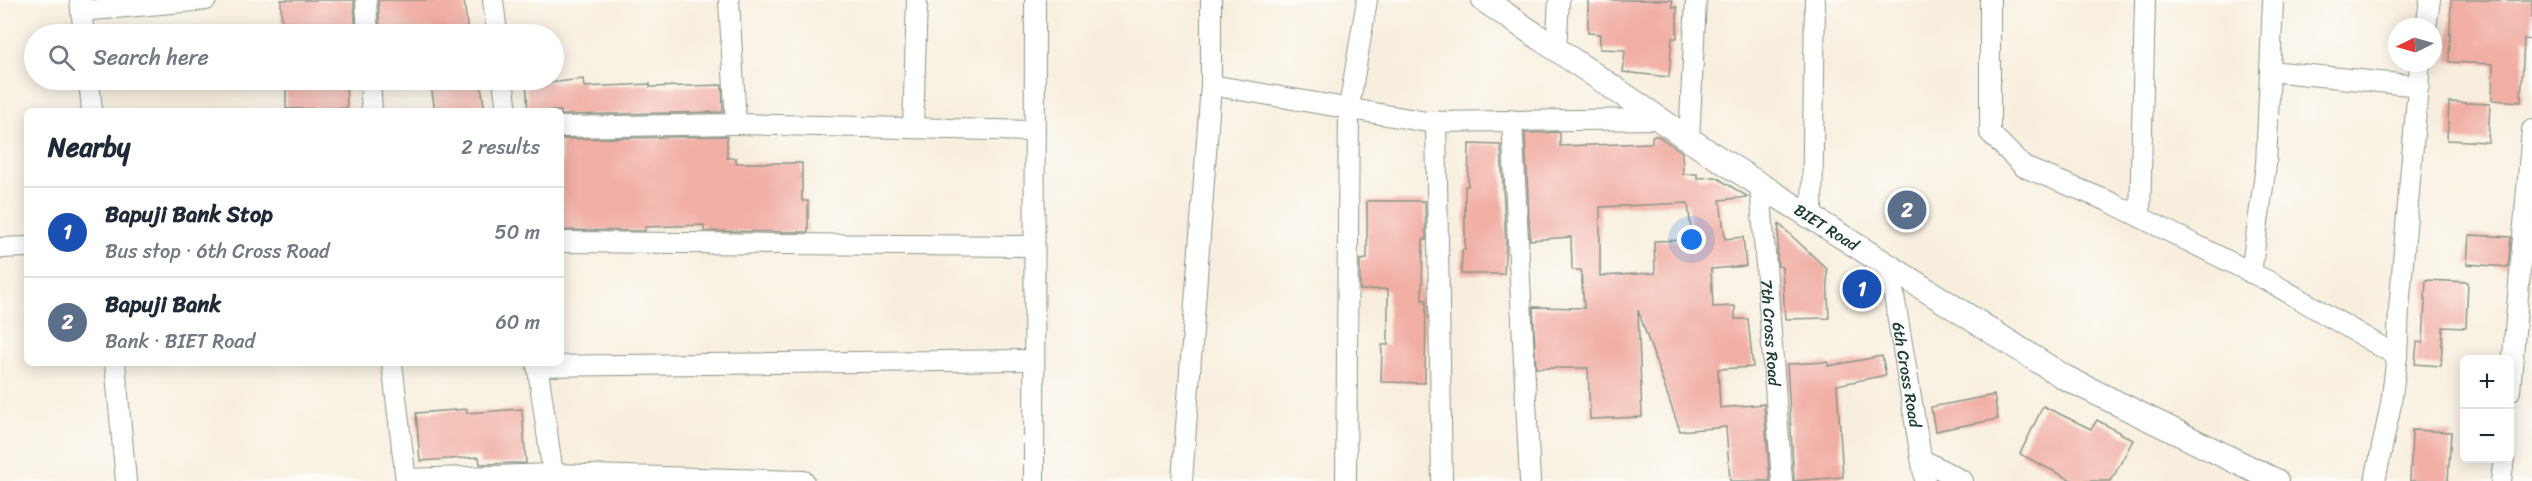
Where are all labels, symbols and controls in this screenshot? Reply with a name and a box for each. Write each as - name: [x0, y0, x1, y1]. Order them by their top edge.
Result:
- north arrow: [2388, 18, 2442, 72]
- search box: [24, 24, 564, 90]
- text: Search here: [93, 38, 209, 77]
- icon: search: [45, 41, 78, 74]
- text: Nearby: [48, 124, 130, 170]
- text: 2 results: [461, 130, 540, 165]
- pin: 2: [1888, 188, 1926, 232]
- text: Bapuji Bank Stop: [105, 195, 273, 234]
- street label: BIET Road: [1788, 196, 1866, 260]
- text: 1: [63, 215, 72, 250]
- text: 50 m: [495, 215, 540, 250]
- your location: [1677, 225, 1706, 254]
- text: Bus stop · 6th Cross Road: [105, 234, 330, 269]
- pin: 1: [1842, 266, 1882, 312]
- street label: 7th Cross Road: [1752, 278, 1789, 388]
- text: Bapuji Bank: [105, 285, 221, 324]
- text: 2: [62, 305, 73, 340]
- text: 60 m: [495, 305, 540, 340]
- street label: 6th Cross Road: [1884, 320, 1930, 431]
- text: Bank · BIET Road: [105, 324, 255, 359]
- map controls: [2460, 355, 2514, 463]
- button: +: [2460, 355, 2514, 409]
- button: −: [2460, 409, 2514, 463]

